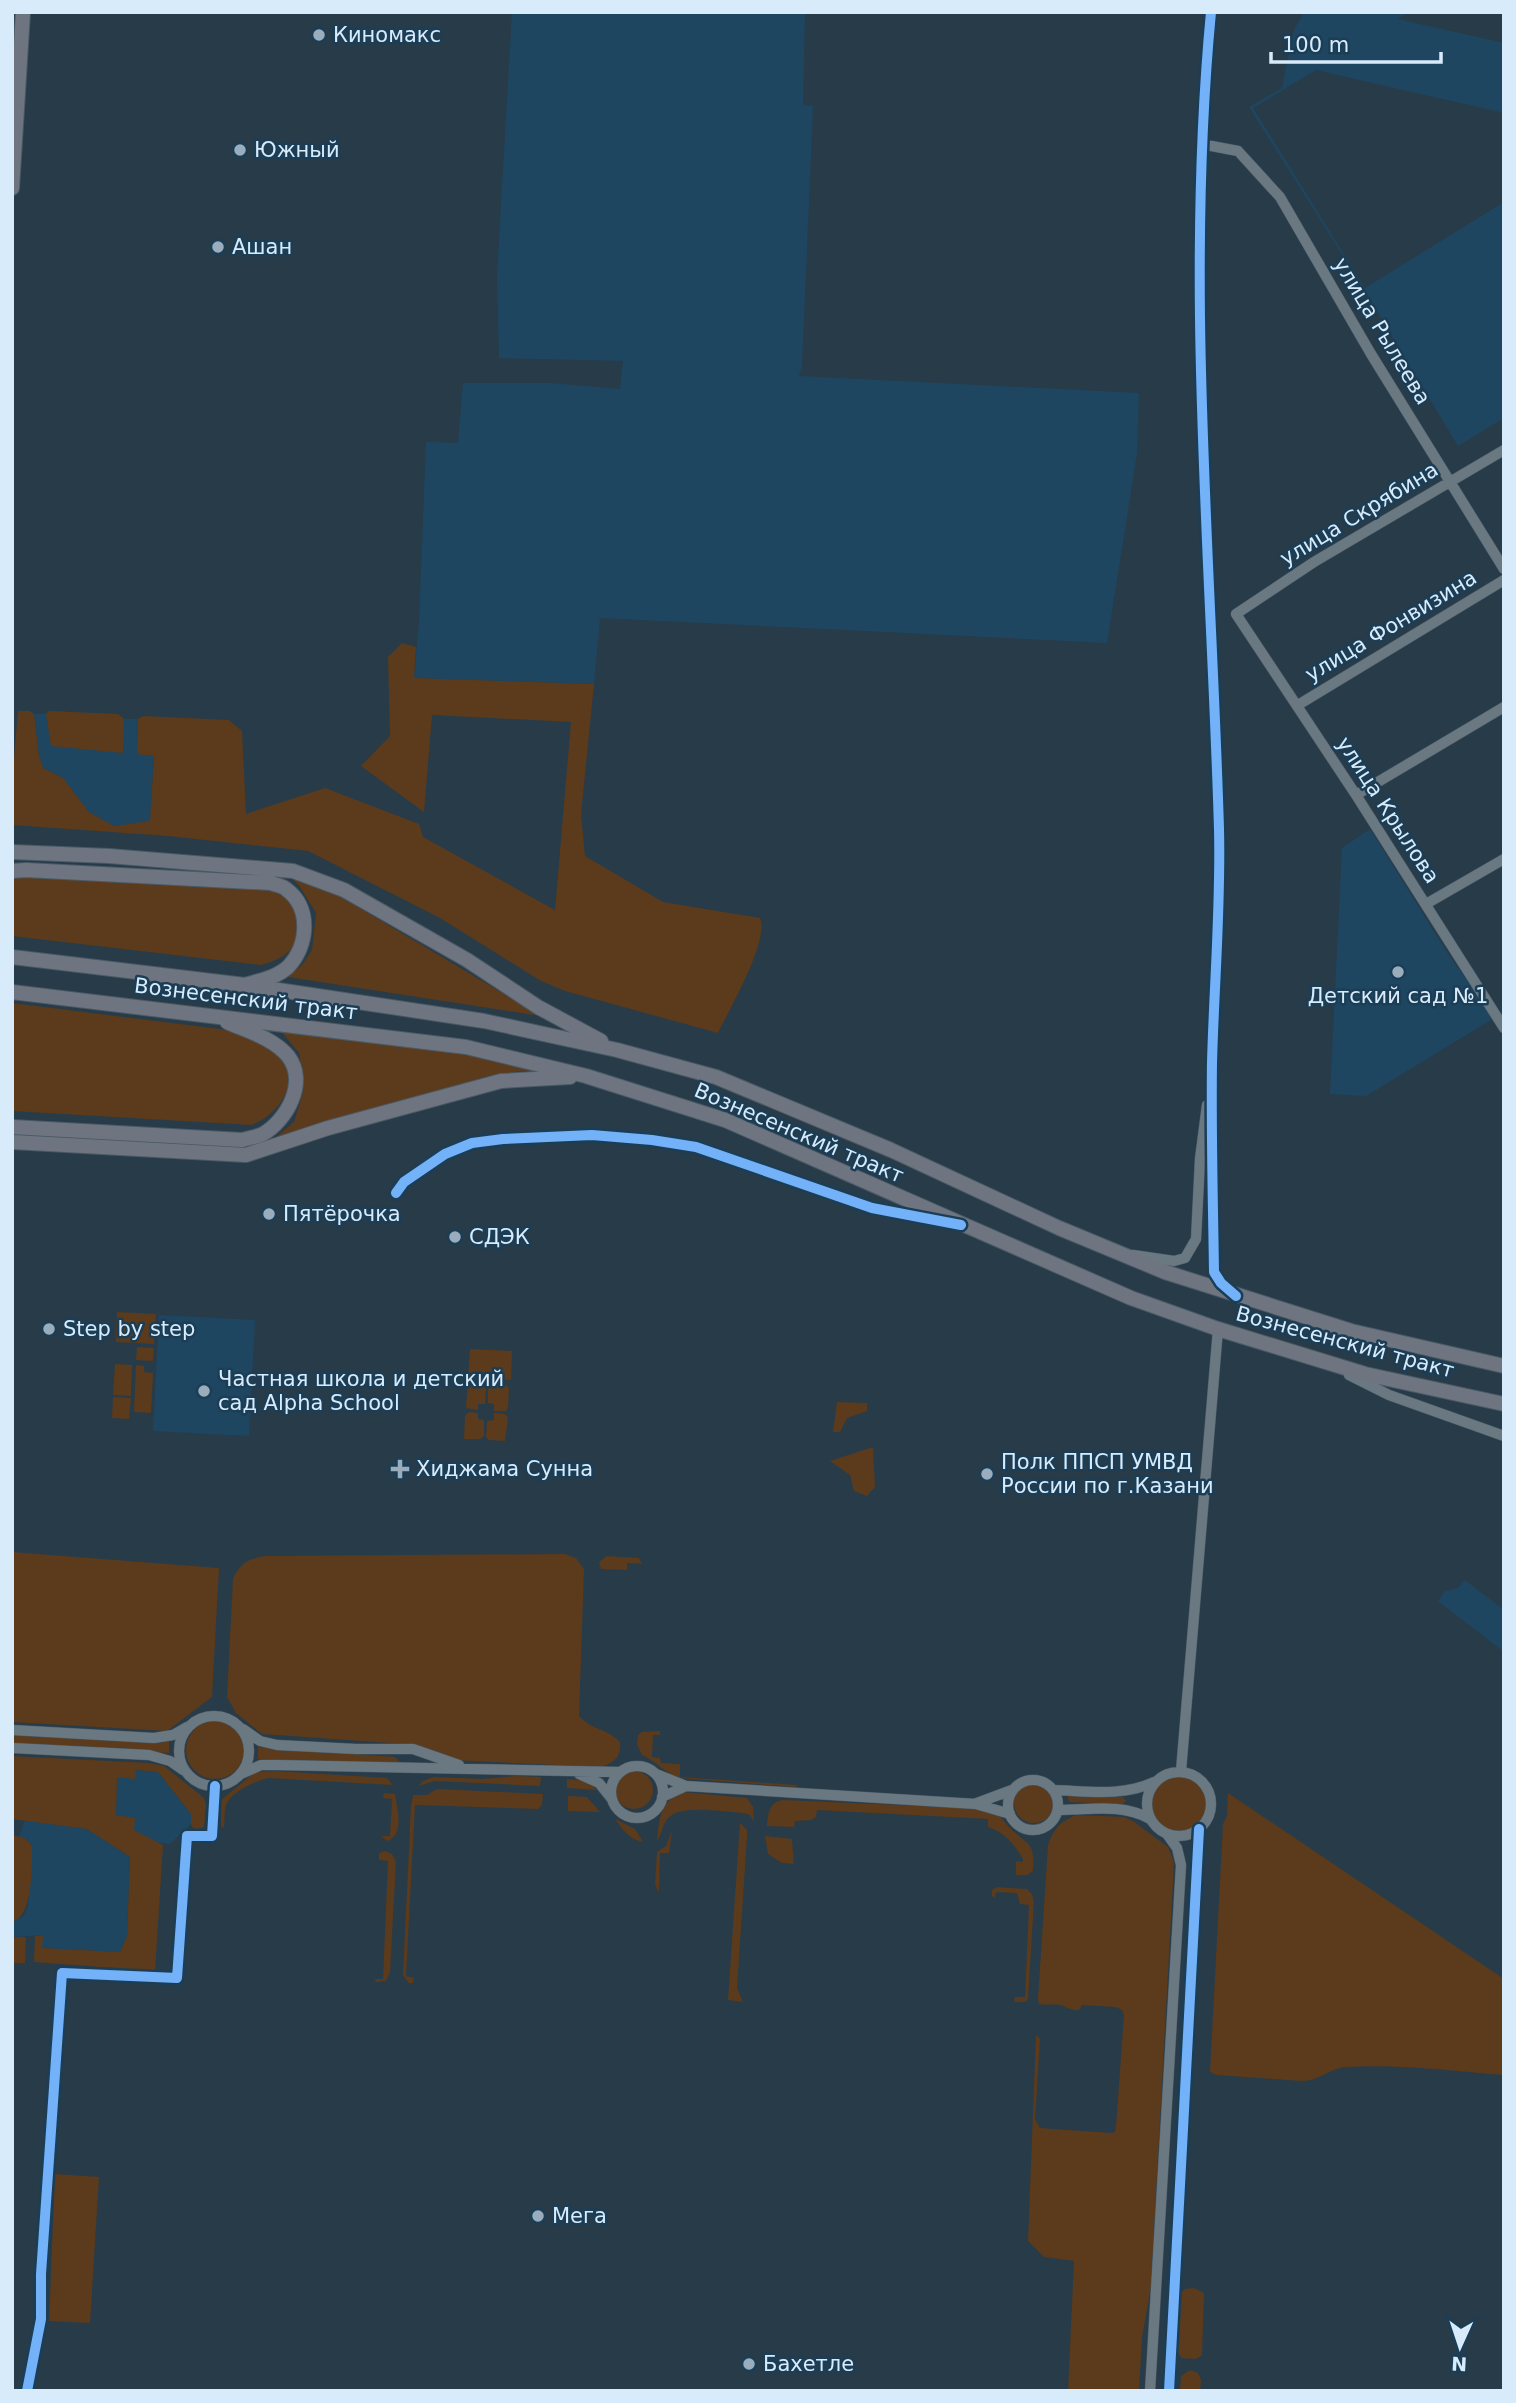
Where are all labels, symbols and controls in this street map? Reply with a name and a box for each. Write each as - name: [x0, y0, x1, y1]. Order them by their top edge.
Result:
- scale bar: [1271, 21, 1441, 65]
- place label: Киномакс: [333, 23, 441, 47]
- marker: Киномакс: [311, 27, 327, 43]
- text: 100 m: [1282, 33, 1349, 57]
- place label: Южный: [254, 138, 340, 162]
- marker: Южный: [232, 142, 248, 158]
- place label: Ашан: [232, 235, 292, 259]
- marker: Ашан: [210, 239, 226, 255]
- street label: улица Рылеева: [1329, 253, 1435, 409]
- street label: улица Скрябина: [1276, 457, 1442, 571]
- street label: улица Фонвизина: [1301, 565, 1481, 687]
- street label: улица Крылова: [1332, 732, 1444, 888]
- marker: Детский сад №1: [1390, 964, 1406, 980]
- street label: Вознесенский тракт: [133, 973, 359, 1025]
- place label: Детский сад №1: [1308, 984, 1488, 1008]
- street label: Вознесенский тракт: [691, 1078, 907, 1188]
- place label: Пятёрочка: [283, 1202, 401, 1226]
- marker: Пятёрочка: [261, 1206, 277, 1222]
- place label: СДЭК: [469, 1225, 530, 1249]
- marker: СДЭК: [447, 1229, 463, 1245]
- street label: Вознесенский тракт: [1233, 1301, 1457, 1383]
- place label: Step by step: [63, 1317, 195, 1341]
- marker: Step by step: [41, 1321, 57, 1337]
- place label: Частная школа и детский сад Alpha School: [218, 1367, 504, 1415]
- marker: Частная школа и детский сад Alpha School: [196, 1383, 212, 1399]
- place label: Полк ППСП УМВД России по г.Казани: [1001, 1450, 1214, 1498]
- place label: Хиджама Сунна: [416, 1457, 593, 1481]
- marker: Хиджама Сунна: [390, 1459, 410, 1479]
- marker: Полк ППСП УМВД России по г.Казани: [979, 1466, 995, 1482]
- place label: Мега: [552, 2204, 607, 2228]
- marker: Мега: [530, 2208, 546, 2224]
- north arrow: [1425, 2312, 1495, 2382]
- place label: Бахетле: [763, 2352, 854, 2376]
- text: N: [1451, 2353, 1468, 2375]
- marker: Бахетле: [741, 2356, 757, 2372]

